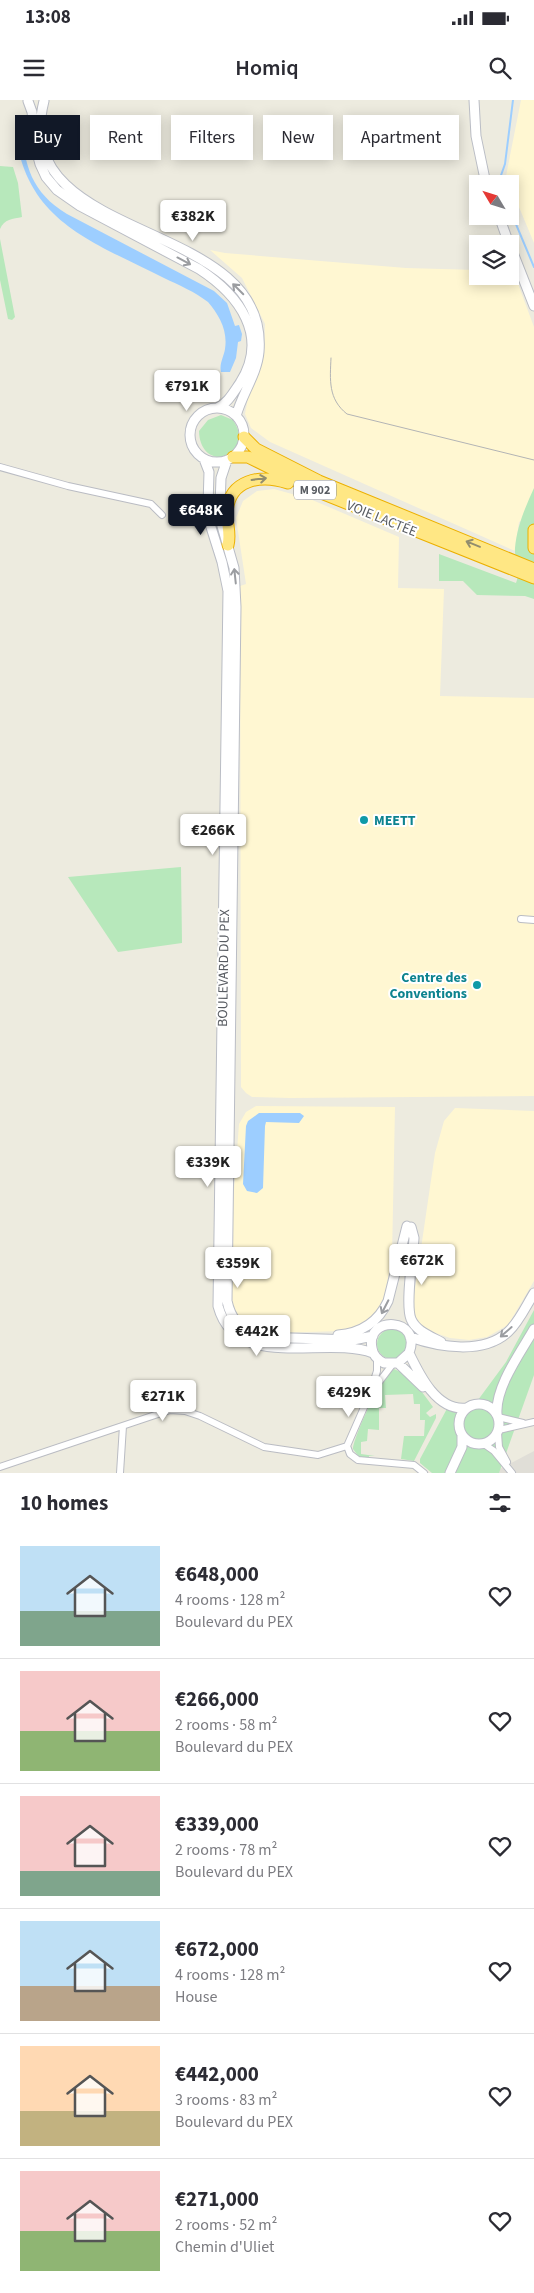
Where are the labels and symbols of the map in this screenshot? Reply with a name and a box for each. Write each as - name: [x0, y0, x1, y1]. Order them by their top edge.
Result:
- north arrow: [469, 175, 519, 225]
- pin: €382K: [158, 200, 228, 242]
- one-way arrow: [176, 257, 191, 266]
- one-way arrow: [232, 283, 244, 296]
- pin: €791K: [152, 370, 222, 412]
- one-way arrow: [251, 474, 267, 484]
- road number: M 902: [294, 480, 336, 500]
- pin: €648K: [166, 494, 236, 536]
- street label: VOIE LACTÉE: [343, 496, 420, 542]
- one-way arrow: [466, 539, 481, 548]
- one-way arrow: [230, 568, 239, 584]
- place label: MEETT: [374, 811, 416, 831]
- pin: €266K: [178, 814, 248, 856]
- marker: MEETT: [358, 814, 370, 826]
- street label: BOULEVARD DU PEX: [213, 909, 235, 1027]
- place label: Centre des Conventions: [389, 968, 467, 1004]
- marker: Centre des Conventions: [471, 979, 483, 991]
- pin: €339K: [173, 1146, 243, 1188]
- pin: €672K: [387, 1244, 457, 1286]
- pin: €359K: [203, 1246, 273, 1289]
- one-way arrow: [380, 1299, 390, 1314]
- pin: €442K: [222, 1314, 292, 1357]
- one-way arrow: [500, 1326, 513, 1337]
- pin: €429K: [314, 1376, 384, 1418]
- pin: €271K: [128, 1380, 198, 1422]

